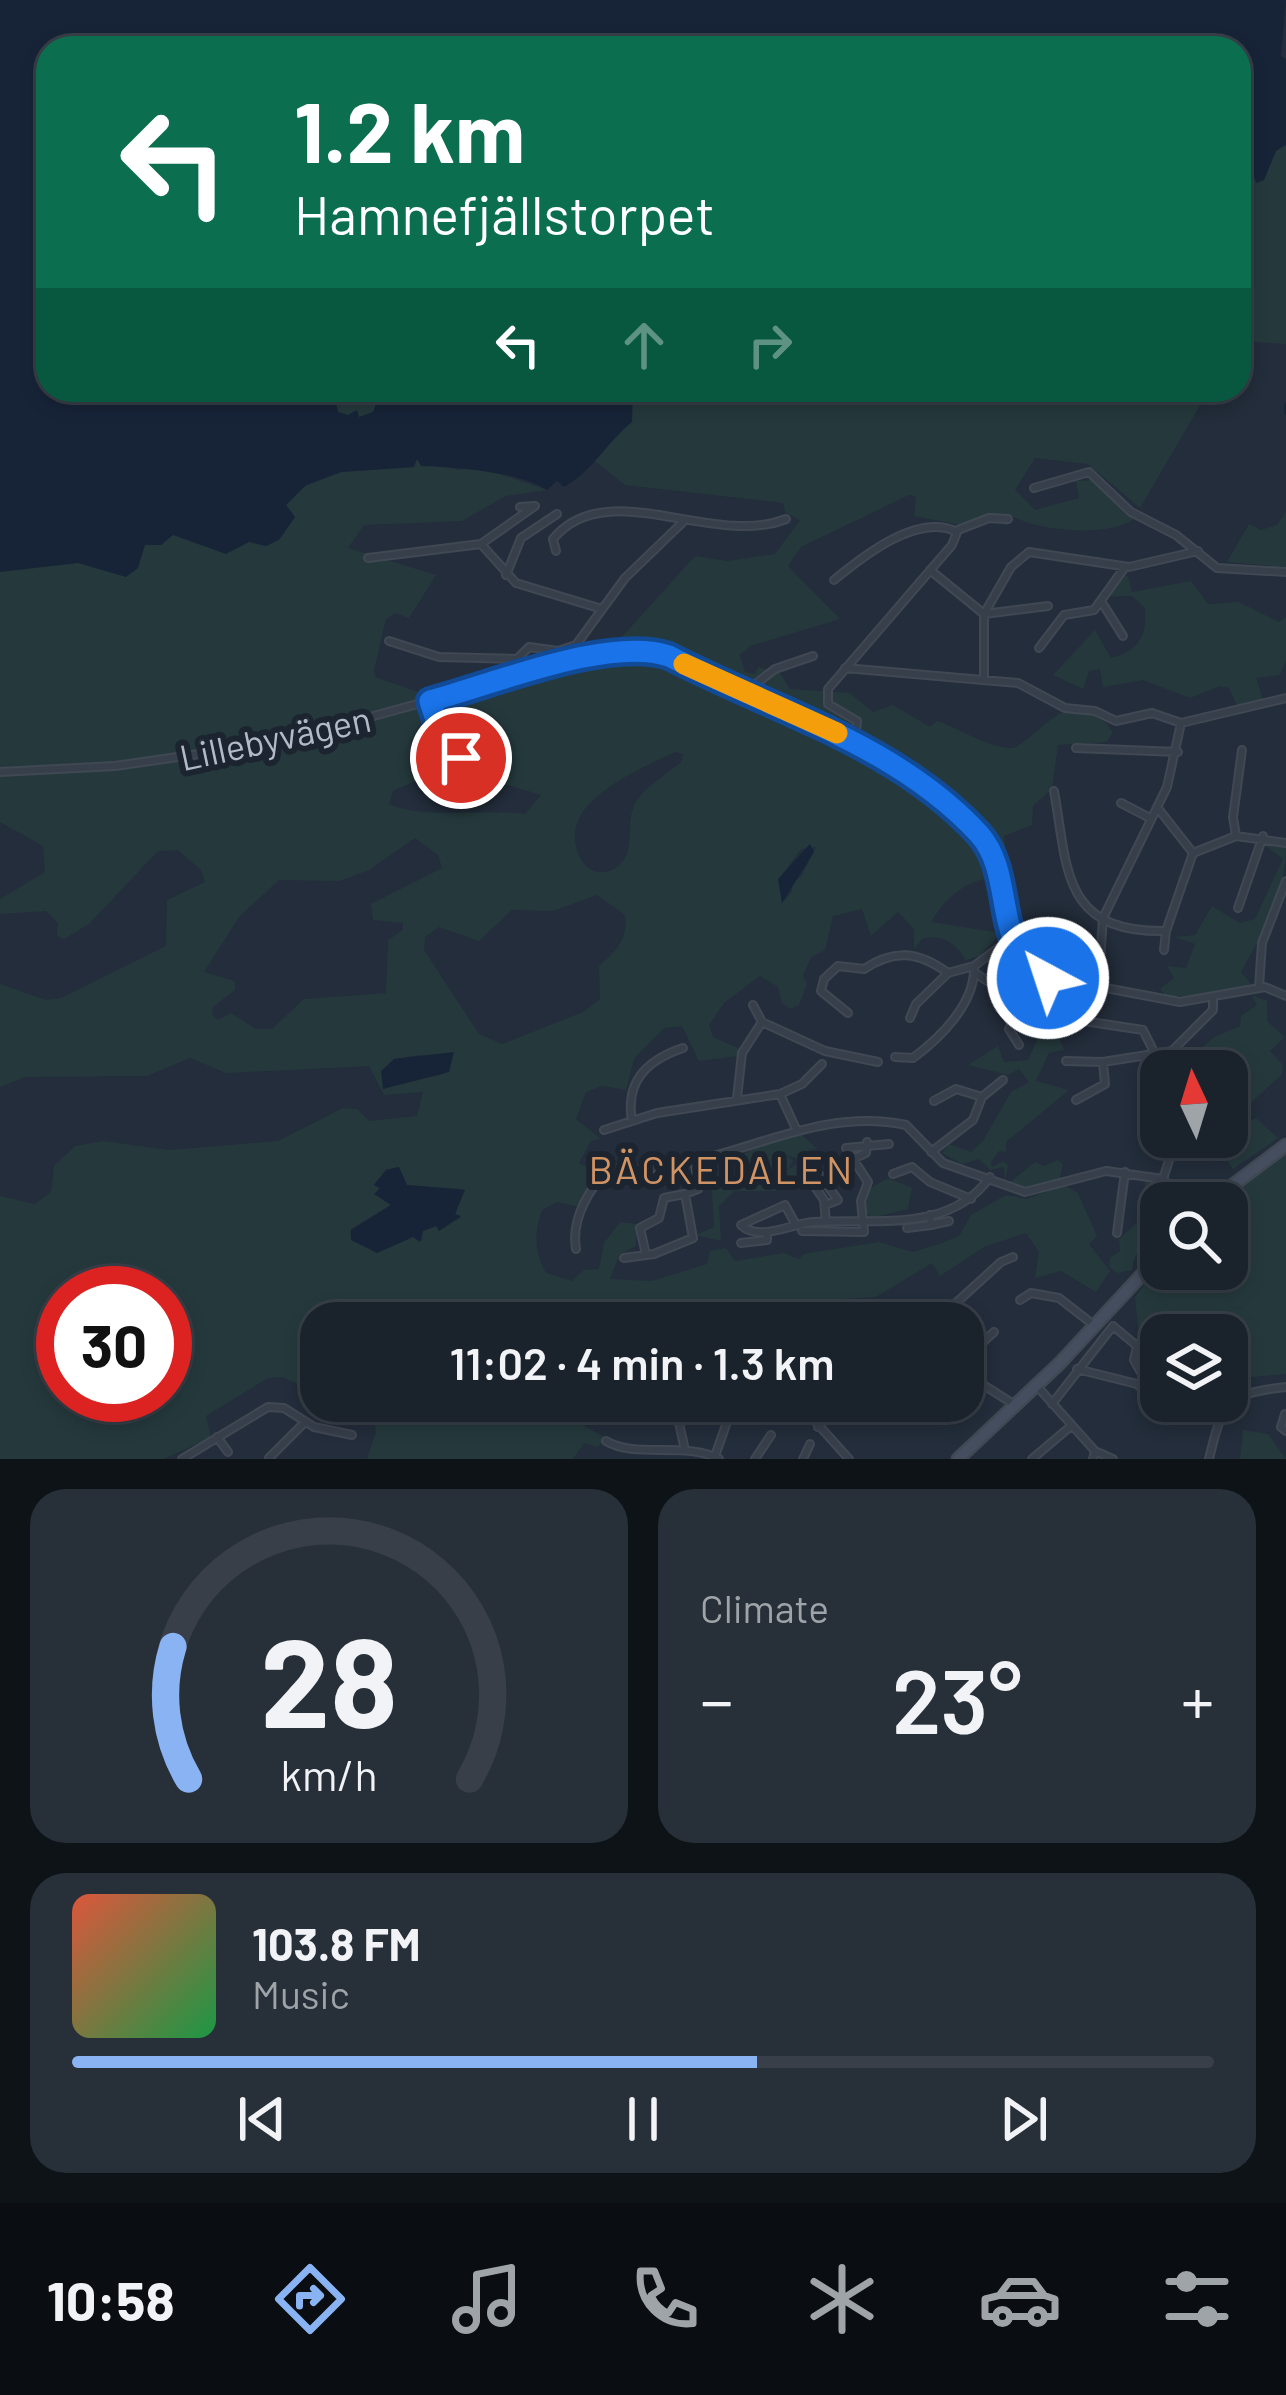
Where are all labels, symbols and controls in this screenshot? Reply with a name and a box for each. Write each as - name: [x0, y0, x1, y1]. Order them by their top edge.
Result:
- text: 1.2 km: [294, 79, 525, 180]
- icon: left: [96, 84, 252, 240]
- text: Hamnefjällstorpet: [294, 181, 715, 246]
- icon: left: [485, 312, 551, 378]
- icon: ahead: [611, 312, 677, 378]
- icon: right: [737, 312, 803, 378]
- street label: Lillebyvägen: [176, 696, 374, 778]
- pin: [410, 707, 512, 809]
- icon: arrive: [428, 725, 494, 791]
- position arrow: [985, 915, 1111, 1041]
- north arrow: [1140, 1050, 1248, 1158]
- map controls: [1140, 1050, 1248, 1422]
- district label: BÄCKEDALEN: [589, 1145, 855, 1192]
- button: search: [1140, 1182, 1248, 1290]
- speed limit sign: 30: [36, 1266, 192, 1422]
- button: layers: [1140, 1314, 1248, 1422]
- text: 11:02 · 4 min · 1.3 km: [449, 1335, 835, 1389]
- text: Climate: [700, 1584, 829, 1631]
- text: 28: [260, 1603, 398, 1753]
- text: 23°: [892, 1644, 1022, 1752]
- text: −: [700, 1659, 733, 1738]
- text: +: [1181, 1659, 1214, 1738]
- text: km/h: [280, 1748, 378, 1800]
- text: 103.8 FM: [252, 1916, 421, 1970]
- text: Music: [252, 1970, 350, 2017]
- icon: previous: [229, 2086, 295, 2152]
- icon: pause: [610, 2086, 676, 2152]
- icon: next: [991, 2086, 1057, 2152]
- icon: directions: [268, 2257, 352, 2341]
- icon: music: [445, 2257, 529, 2341]
- icon: phone: [623, 2257, 707, 2341]
- icon: climate: [800, 2257, 884, 2341]
- icon: car: [978, 2257, 1062, 2341]
- icon: filters: [1155, 2257, 1239, 2341]
- text: 10:58: [47, 2267, 175, 2332]

